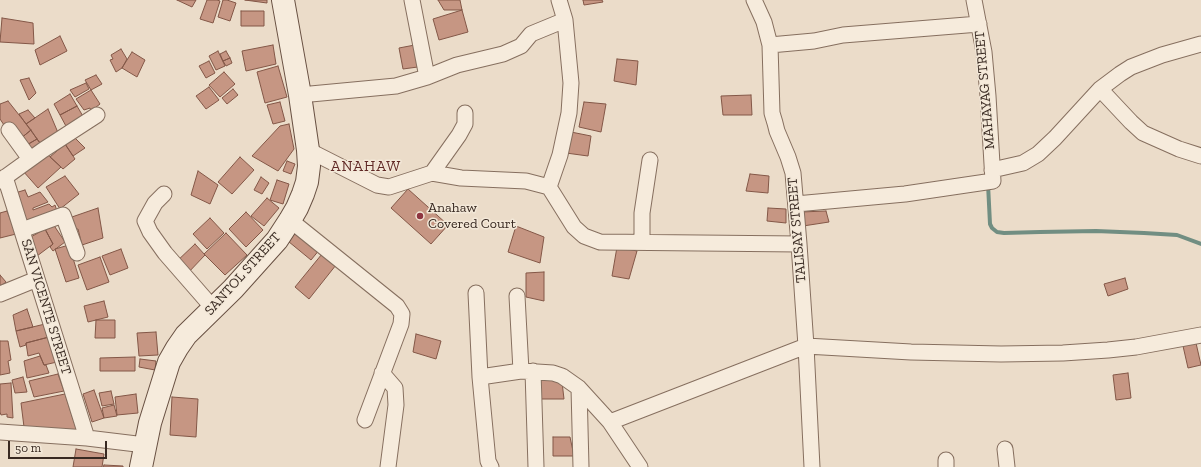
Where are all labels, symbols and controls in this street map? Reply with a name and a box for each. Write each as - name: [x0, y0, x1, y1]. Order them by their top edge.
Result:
- street label: MAHAYAG STREET: [971, 30, 999, 150]
- district label: ANAHAW: [331, 158, 401, 176]
- street label: TALISAY STREET: [784, 176, 810, 284]
- place label: Anahaw Covered Court: [428, 200, 516, 232]
- marker: Anahaw Covered Court: [415, 211, 425, 221]
- street label: SANTOL STREET: [201, 229, 285, 319]
- street label: SAN VICENTE STREET: [17, 237, 75, 377]
- scale bar: [10, 433, 109, 459]
- text: 50 m: [15, 441, 41, 455]

